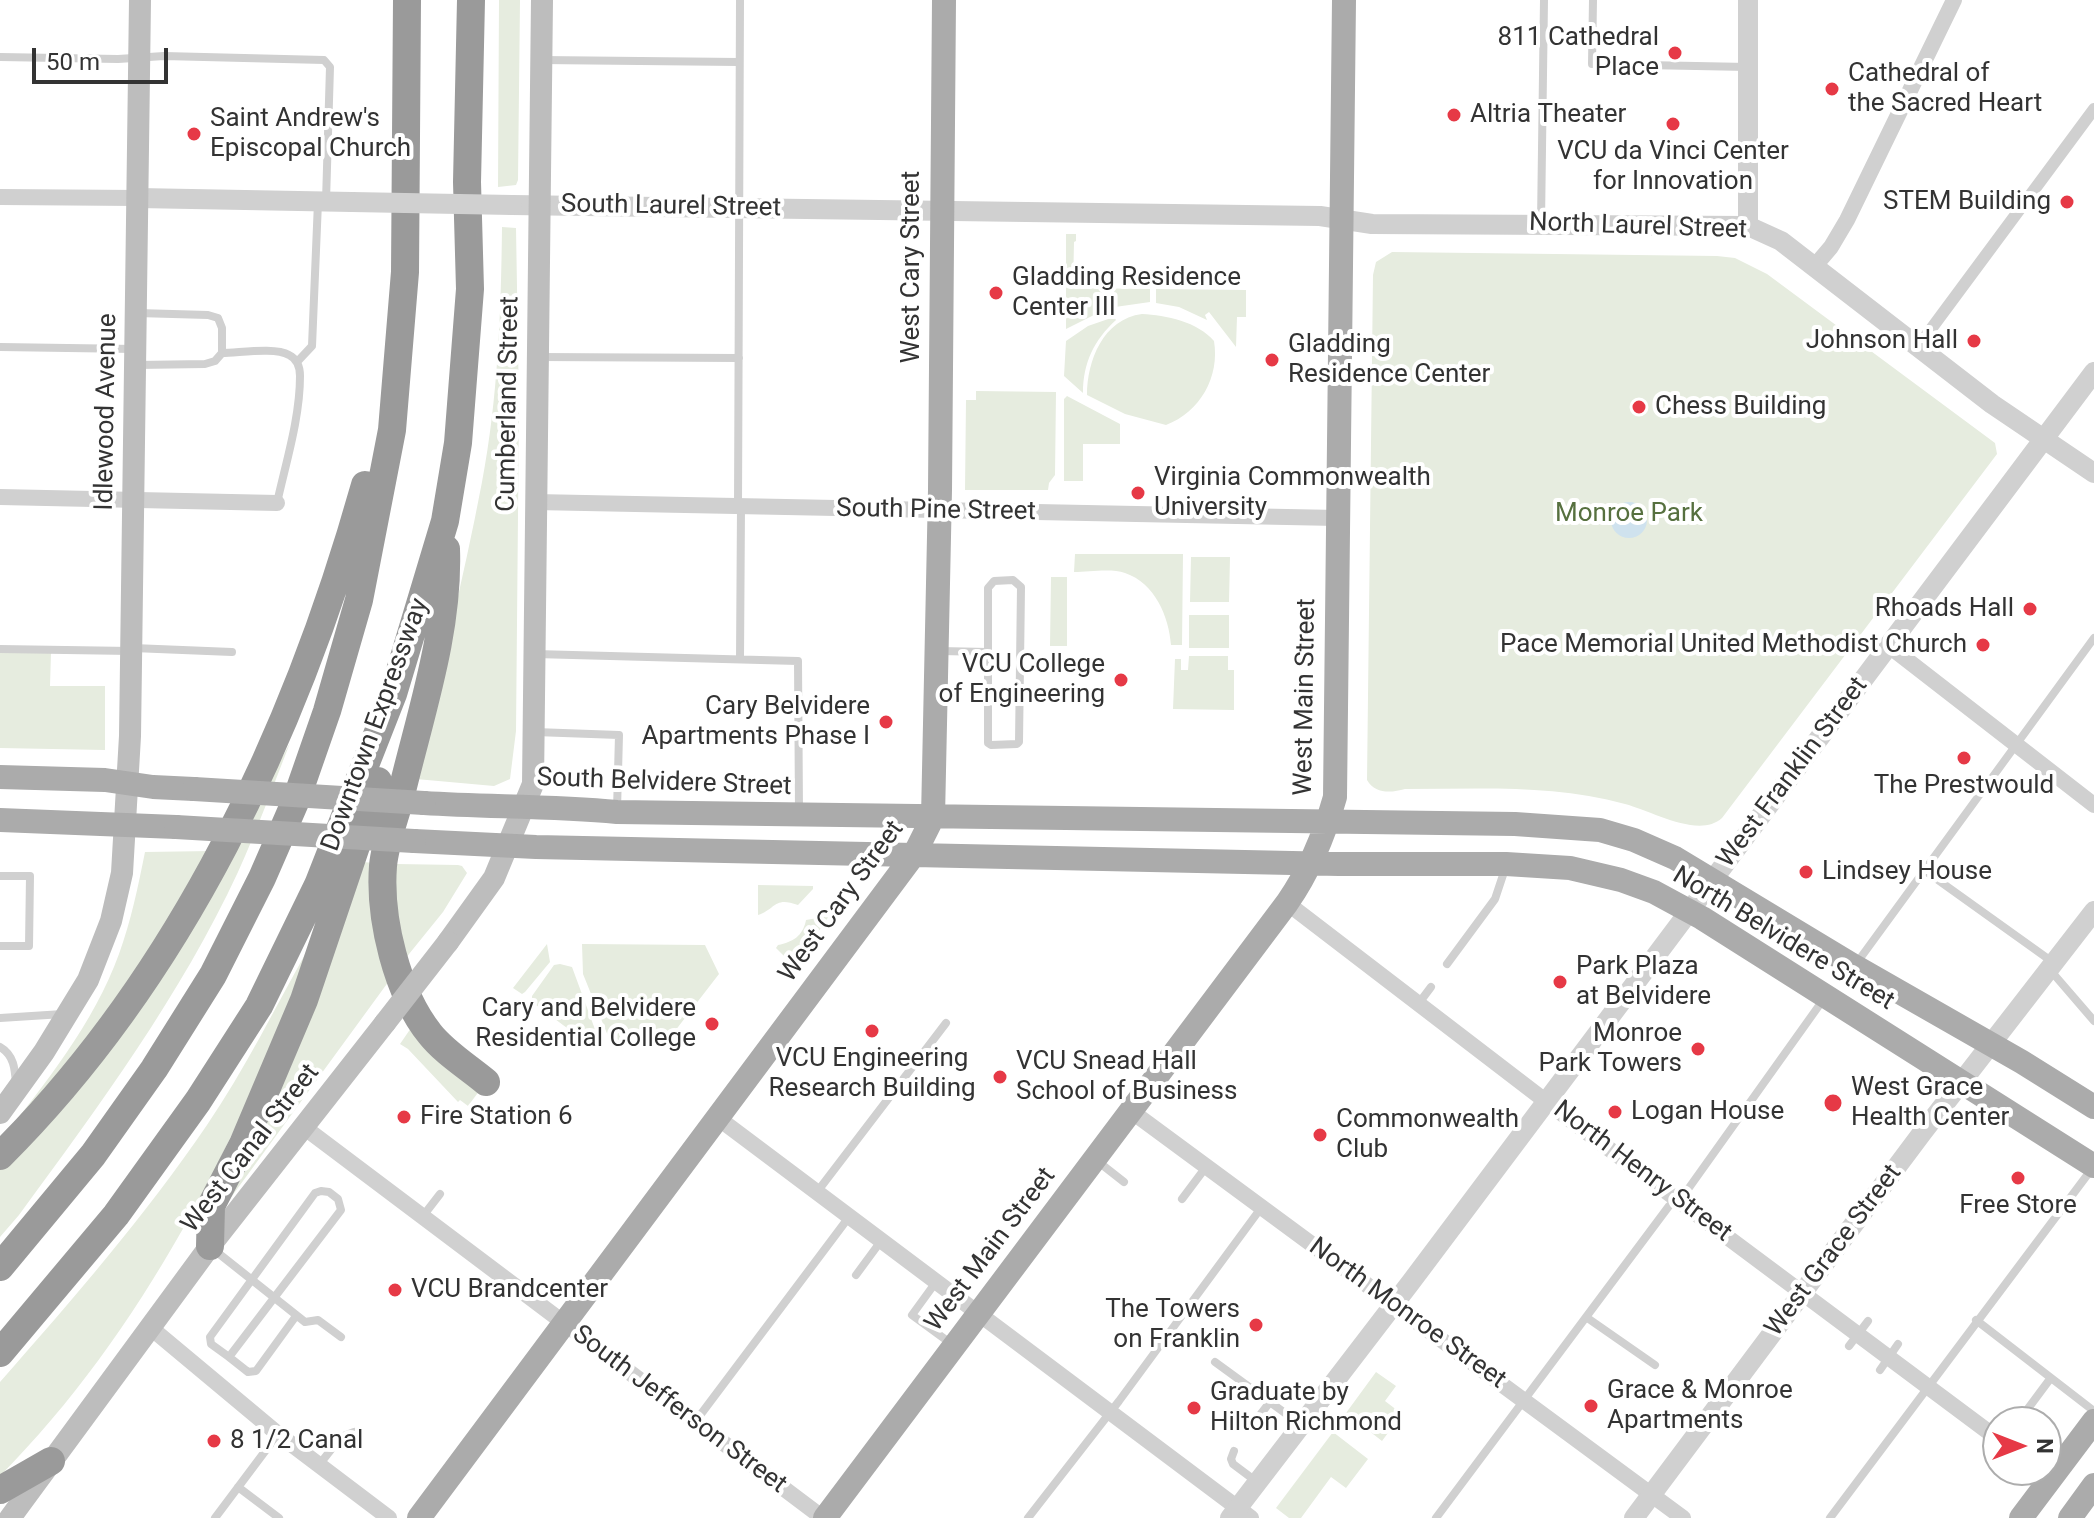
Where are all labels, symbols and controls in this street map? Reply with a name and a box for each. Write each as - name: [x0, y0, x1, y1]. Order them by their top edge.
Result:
- place label: 811 Cathedral Place: [1498, 22, 1659, 84]
- scale bar: [36, 32, 172, 82]
- marker: 811 Cathedral Place: [1666, 44, 1684, 62]
- text: 50 m: [46, 48, 100, 76]
- place label: Cathedral of the Sacred Heart: [1848, 58, 2042, 120]
- marker: Cathedral of the Sacred Heart: [1823, 80, 1841, 98]
- place label: Altria Theater: [1470, 99, 1626, 131]
- place label: Saint Andrew's Episcopal Church: [210, 103, 411, 164]
- marker: Altria Theater: [1445, 106, 1463, 124]
- marker: VCU da Vinci Center for Innovation: [1664, 115, 1682, 133]
- marker: Saint Andrew's Episcopal Church: [185, 125, 203, 143]
- place label: VCU da Vinci Center for Innovation: [1557, 136, 1789, 198]
- street label: West Cary Street: [896, 171, 928, 363]
- place label: STEM Building: [1883, 186, 2051, 218]
- street label: South Laurel Street: [561, 189, 781, 225]
- marker: STEM Building: [2058, 193, 2076, 211]
- street label: North Laurel Street: [1528, 208, 1748, 246]
- place label: Gladding Residence Center III: [1012, 262, 1241, 324]
- marker: Gladding Residence Center III: [987, 284, 1005, 302]
- street label: Cumberland Street: [492, 296, 526, 512]
- street label: Idlewood Avenue: [90, 313, 124, 511]
- place label: Johnson Hall: [1806, 325, 1958, 357]
- place label: Gladding Residence Center: [1288, 329, 1490, 390]
- marker: Johnson Hall: [1965, 332, 1983, 350]
- marker: Gladding Residence Center: [1263, 351, 1281, 369]
- place label: Chess Building: [1655, 391, 1826, 423]
- marker: Chess Building: [1630, 398, 1648, 416]
- place label: Virginia Commonwealth University: [1154, 462, 1431, 524]
- marker: Virginia Commonwealth University: [1129, 484, 1147, 502]
- street label: South Pine Street: [836, 494, 1036, 528]
- park label: Monroe Park: [1555, 498, 1703, 530]
- place label: Rhoads Hall: [1875, 593, 2014, 625]
- street label: Downtown Expressway: [316, 594, 436, 856]
- street label: West Main Street: [1289, 598, 1323, 796]
- marker: Rhoads Hall: [2021, 600, 2039, 618]
- place label: Pace Memorial United Methodist Church: [1500, 629, 1967, 661]
- marker: Pace Memorial United Methodist Church: [1974, 636, 1992, 654]
- place label: VCU College of Engineering: [939, 649, 1105, 710]
- marker: VCU College of Engineering: [1112, 671, 1130, 689]
- street label: West Franklin Street: [1711, 671, 1875, 875]
- place label: Cary Belvidere Apartments Phase I: [641, 691, 870, 752]
- marker: Cary Belvidere Apartments Phase I: [877, 713, 895, 731]
- marker: The Prestwould: [1955, 749, 1973, 767]
- street label: South Belvidere Street: [536, 763, 792, 803]
- place label: The Prestwould: [1874, 770, 2054, 802]
- street label: West Cary Street: [773, 815, 911, 989]
- place label: Lindsey House: [1822, 856, 1992, 888]
- street label: North Belvidere Street: [1666, 860, 1900, 1018]
- marker: Lindsey House: [1797, 863, 1815, 881]
- place label: Park Plaza at Belvidere: [1576, 951, 1711, 1012]
- marker: Park Plaza at Belvidere: [1551, 973, 1569, 991]
- place label: Cary and Belvidere Residential College: [475, 993, 696, 1054]
- marker: Cary and Belvidere Residential College: [703, 1015, 721, 1033]
- place label: Monroe Park Towers: [1539, 1018, 1682, 1080]
- marker: VCU Engineering Research Building: [863, 1022, 881, 1040]
- marker: Monroe Park Towers: [1689, 1040, 1707, 1058]
- place label: VCU Engineering Research Building: [768, 1043, 976, 1104]
- place label: VCU Snead Hall School of Business: [1016, 1046, 1237, 1108]
- street label: West Canal Street: [175, 1058, 327, 1240]
- marker: VCU Snead Hall School of Business: [991, 1068, 1009, 1086]
- place label: West Grace Health Center: [1851, 1072, 2009, 1134]
- marker: West Grace Health Center: [1822, 1092, 1844, 1114]
- street label: North Henry Street: [1547, 1095, 1737, 1249]
- place label: Logan House: [1631, 1096, 1784, 1128]
- place label: Fire Station 6: [420, 1101, 573, 1133]
- marker: Logan House: [1606, 1103, 1624, 1121]
- place label: Commonwealth Club: [1336, 1104, 1519, 1166]
- marker: Fire Station 6: [395, 1108, 413, 1126]
- marker: Commonwealth Club: [1311, 1126, 1329, 1144]
- street label: West Grace Street: [1759, 1159, 1909, 1343]
- street label: West Main Street: [919, 1162, 1063, 1338]
- marker: Free Store: [2009, 1169, 2027, 1187]
- place label: Free Store: [1959, 1190, 2077, 1222]
- street label: North Monroe Street: [1302, 1232, 1512, 1396]
- place label: VCU Brandcenter: [411, 1274, 608, 1306]
- marker: VCU Brandcenter: [386, 1281, 404, 1299]
- place label: The Towers on Franklin: [1105, 1294, 1240, 1356]
- marker: The Towers on Franklin: [1247, 1316, 1265, 1334]
- street label: South Jefferson Street: [566, 1319, 792, 1501]
- place label: Grace & Monroe Apartments: [1607, 1375, 1793, 1436]
- place label: Graduate by Hilton Richmond: [1210, 1377, 1402, 1438]
- marker: Grace & Monroe Apartments: [1582, 1397, 1600, 1415]
- marker: Graduate by Hilton Richmond: [1185, 1399, 1203, 1417]
- north arrow: [1982, 1406, 2062, 1486]
- place label: 8 1/2 Canal: [230, 1425, 363, 1457]
- marker: 8 1/2 Canal: [205, 1432, 223, 1450]
- text: N: [2032, 1438, 2057, 1454]

